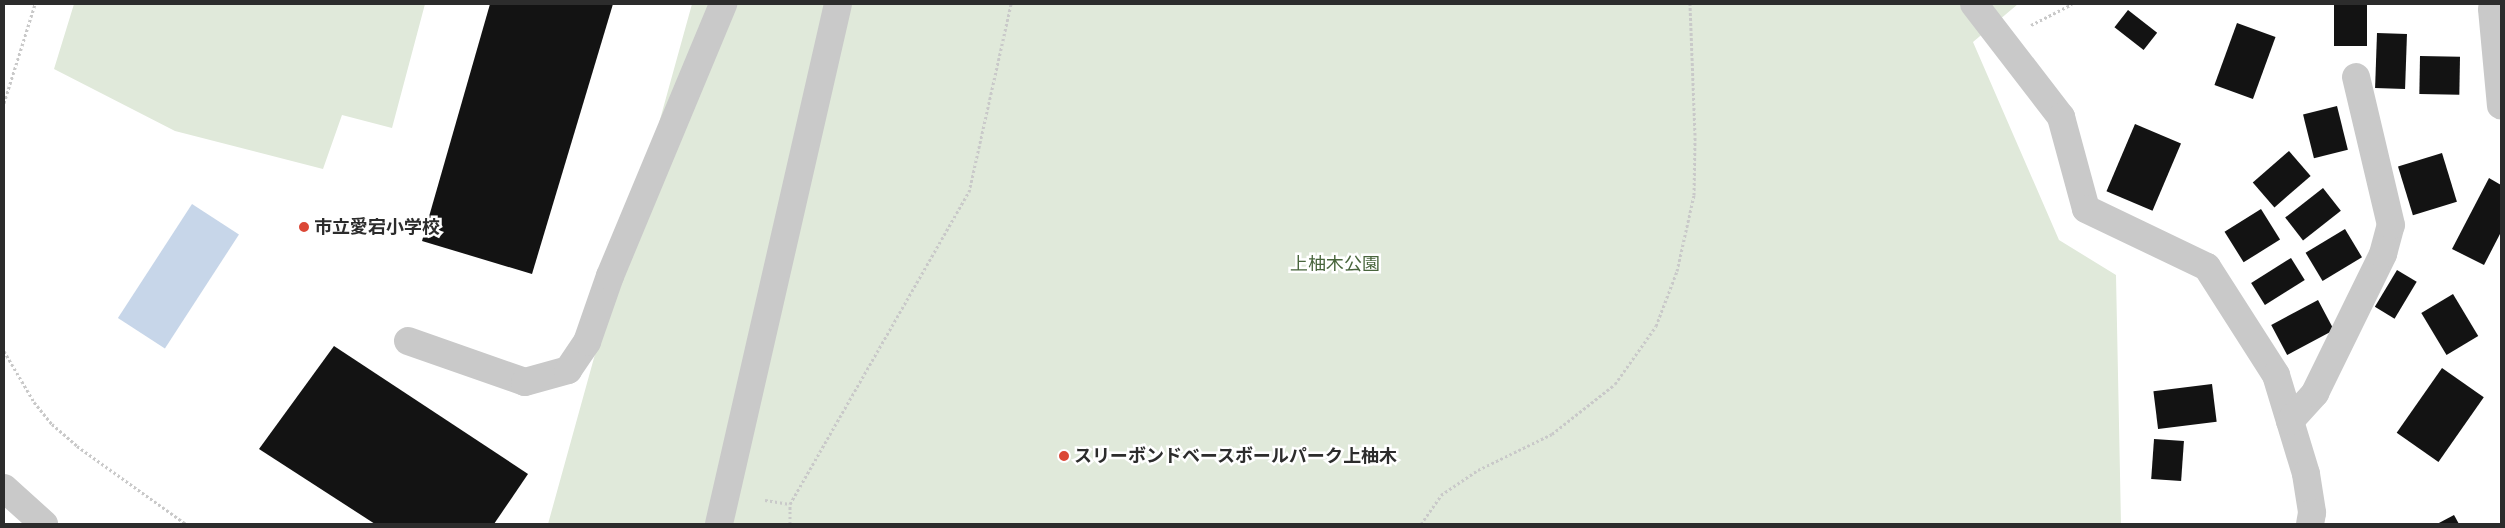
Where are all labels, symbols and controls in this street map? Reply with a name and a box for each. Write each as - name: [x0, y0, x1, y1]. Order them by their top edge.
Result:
- place label: 市立愛宕小学校: [314, 216, 440, 238]
- marker: 市立愛宕小学校: [298, 221, 310, 233]
- park label: 上柚木公園: [1290, 253, 1380, 275]
- place label: スリーボンドベースボールパーク上柚木: [1074, 445, 1398, 467]
- marker: スリーボンドベースボールパーク上柚木: [1058, 450, 1070, 462]

